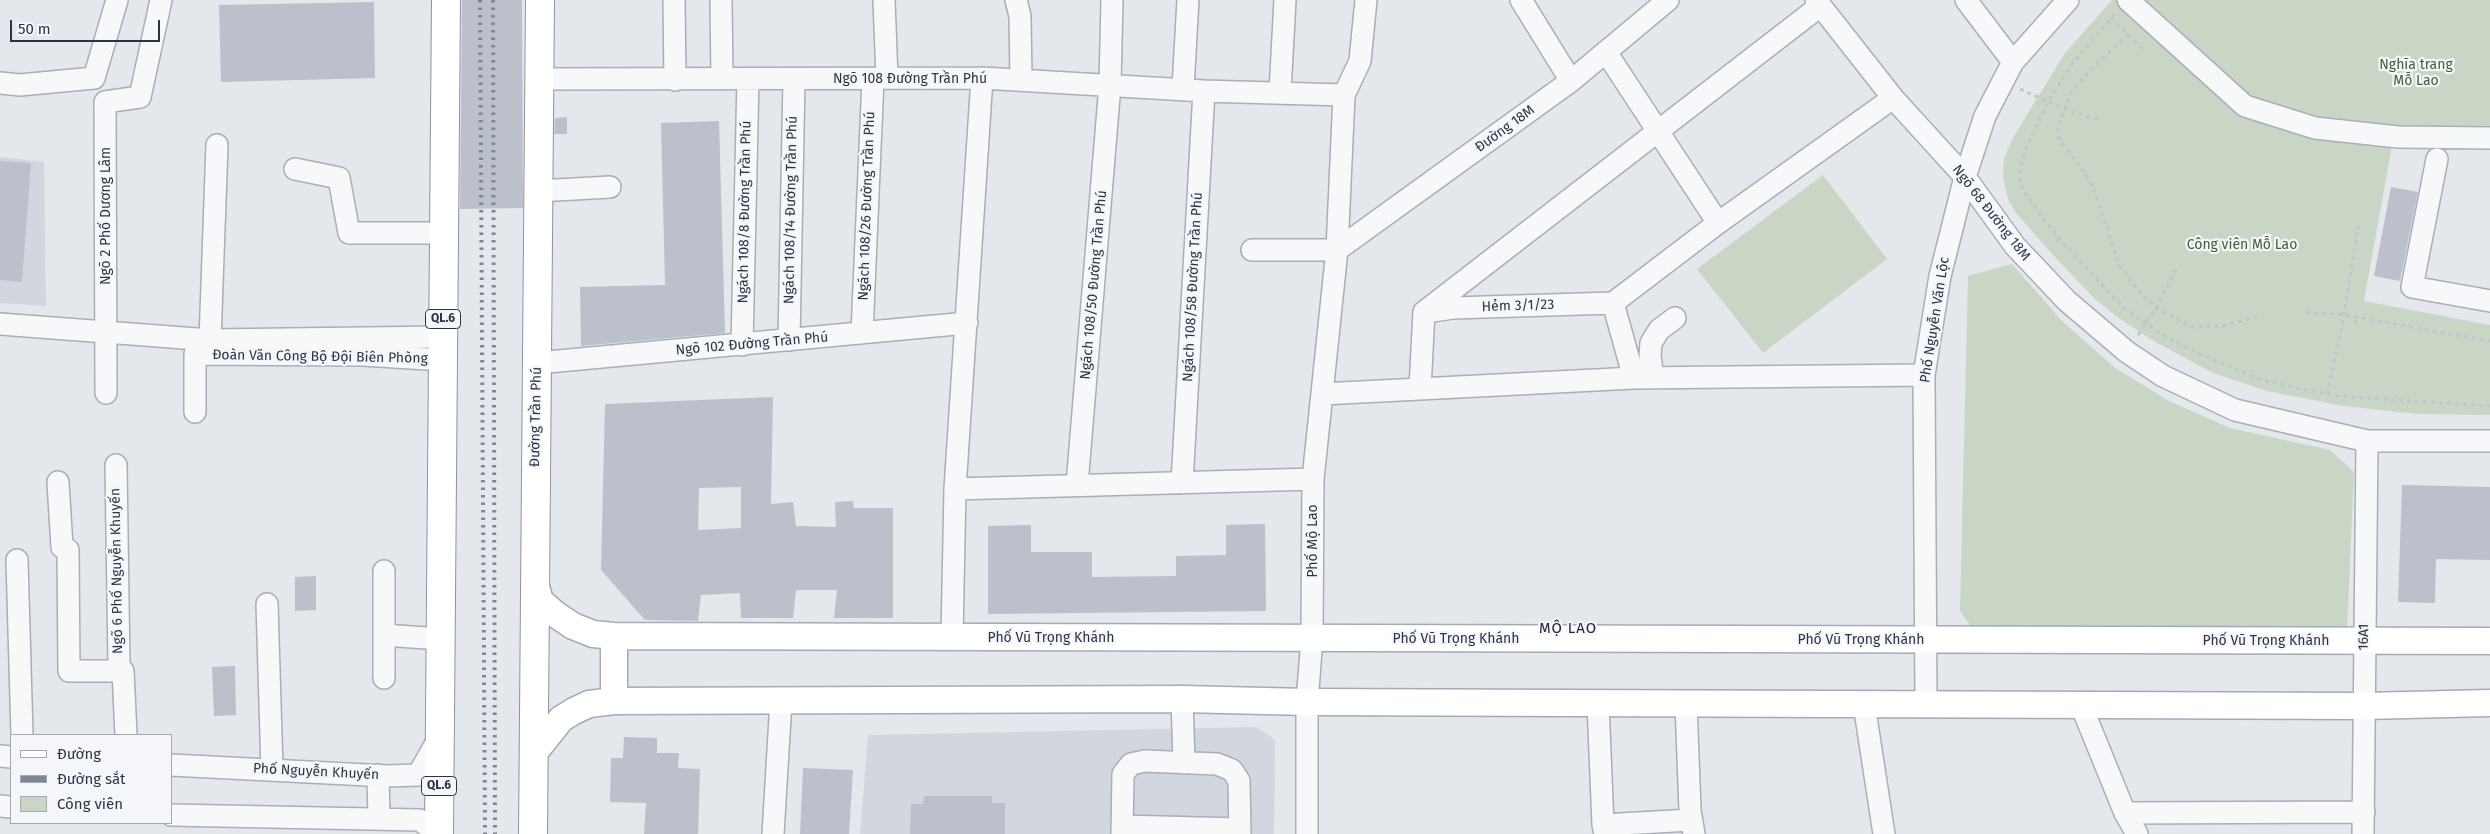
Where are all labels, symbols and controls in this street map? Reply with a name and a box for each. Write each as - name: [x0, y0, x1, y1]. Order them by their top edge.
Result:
- scale bar: [12, 10, 162, 42]
- text: 50 m: [18, 20, 51, 38]
- park label: Nghĩa trang Mỗ Lao: [2379, 57, 2453, 90]
- street label: Ngõ 108 Đường Trần Phú: [833, 71, 987, 87]
- street label: Đường 18M: [1472, 102, 1538, 156]
- street label: Ngách 108/26 Đường Trần Phú: [855, 111, 879, 301]
- street label: Ngách 108/14 Đường Trần Phú: [781, 116, 801, 304]
- street label: Ngách 108/8 Đường Trần Phú: [735, 120, 755, 304]
- street label: Ngõ 2 Phố Dương Lâm: [98, 147, 114, 285]
- street label: Ngõ 68 Đường 18M: [1948, 162, 2034, 264]
- street label: Ngách 108/50 Đường Trần Phú: [1077, 190, 1111, 380]
- street label: Ngách 108/58 Đường Trần Phú: [1180, 192, 1206, 382]
- park label: Công viên Mỗ Lao: [2187, 237, 2297, 253]
- street label: Phố Nguyễn Văn Lộc: [1917, 256, 1953, 384]
- street label: Hẻm 3/1/23: [1481, 296, 1555, 316]
- road number: QL.6: [426, 310, 460, 328]
- street label: Ngõ 102 Đường Trần Phú: [675, 329, 829, 359]
- street label: Đoàn Văn Công Bộ Đội Biên Phòng: [212, 347, 428, 367]
- street label: Đường Trần Phú: [527, 367, 545, 467]
- street label: Ngõ 6 Phố Nguyễn Khuyến: [107, 488, 127, 654]
- street label: Phố Mộ Lao: [1305, 504, 1321, 578]
- district label: MỘ LAO: [1538, 620, 1598, 638]
- street label: 16A1: [2355, 623, 2373, 651]
- street label: Phố Vũ Trọng Khánh: [988, 630, 1114, 646]
- street label: Phố Vũ Trọng Khánh: [1393, 631, 1519, 647]
- street label: Phố Vũ Trọng Khánh: [1798, 632, 1924, 648]
- street label: Phố Vũ Trọng Khánh: [2203, 633, 2329, 649]
- legend: [10, 734, 172, 824]
- text: Đường: [57, 745, 101, 763]
- street label: Phố Nguyễn Khuyến: [252, 760, 380, 784]
- text: Đường sắt: [57, 770, 125, 788]
- road number: QL.6: [422, 776, 456, 796]
- text: Công viên: [57, 795, 123, 813]

